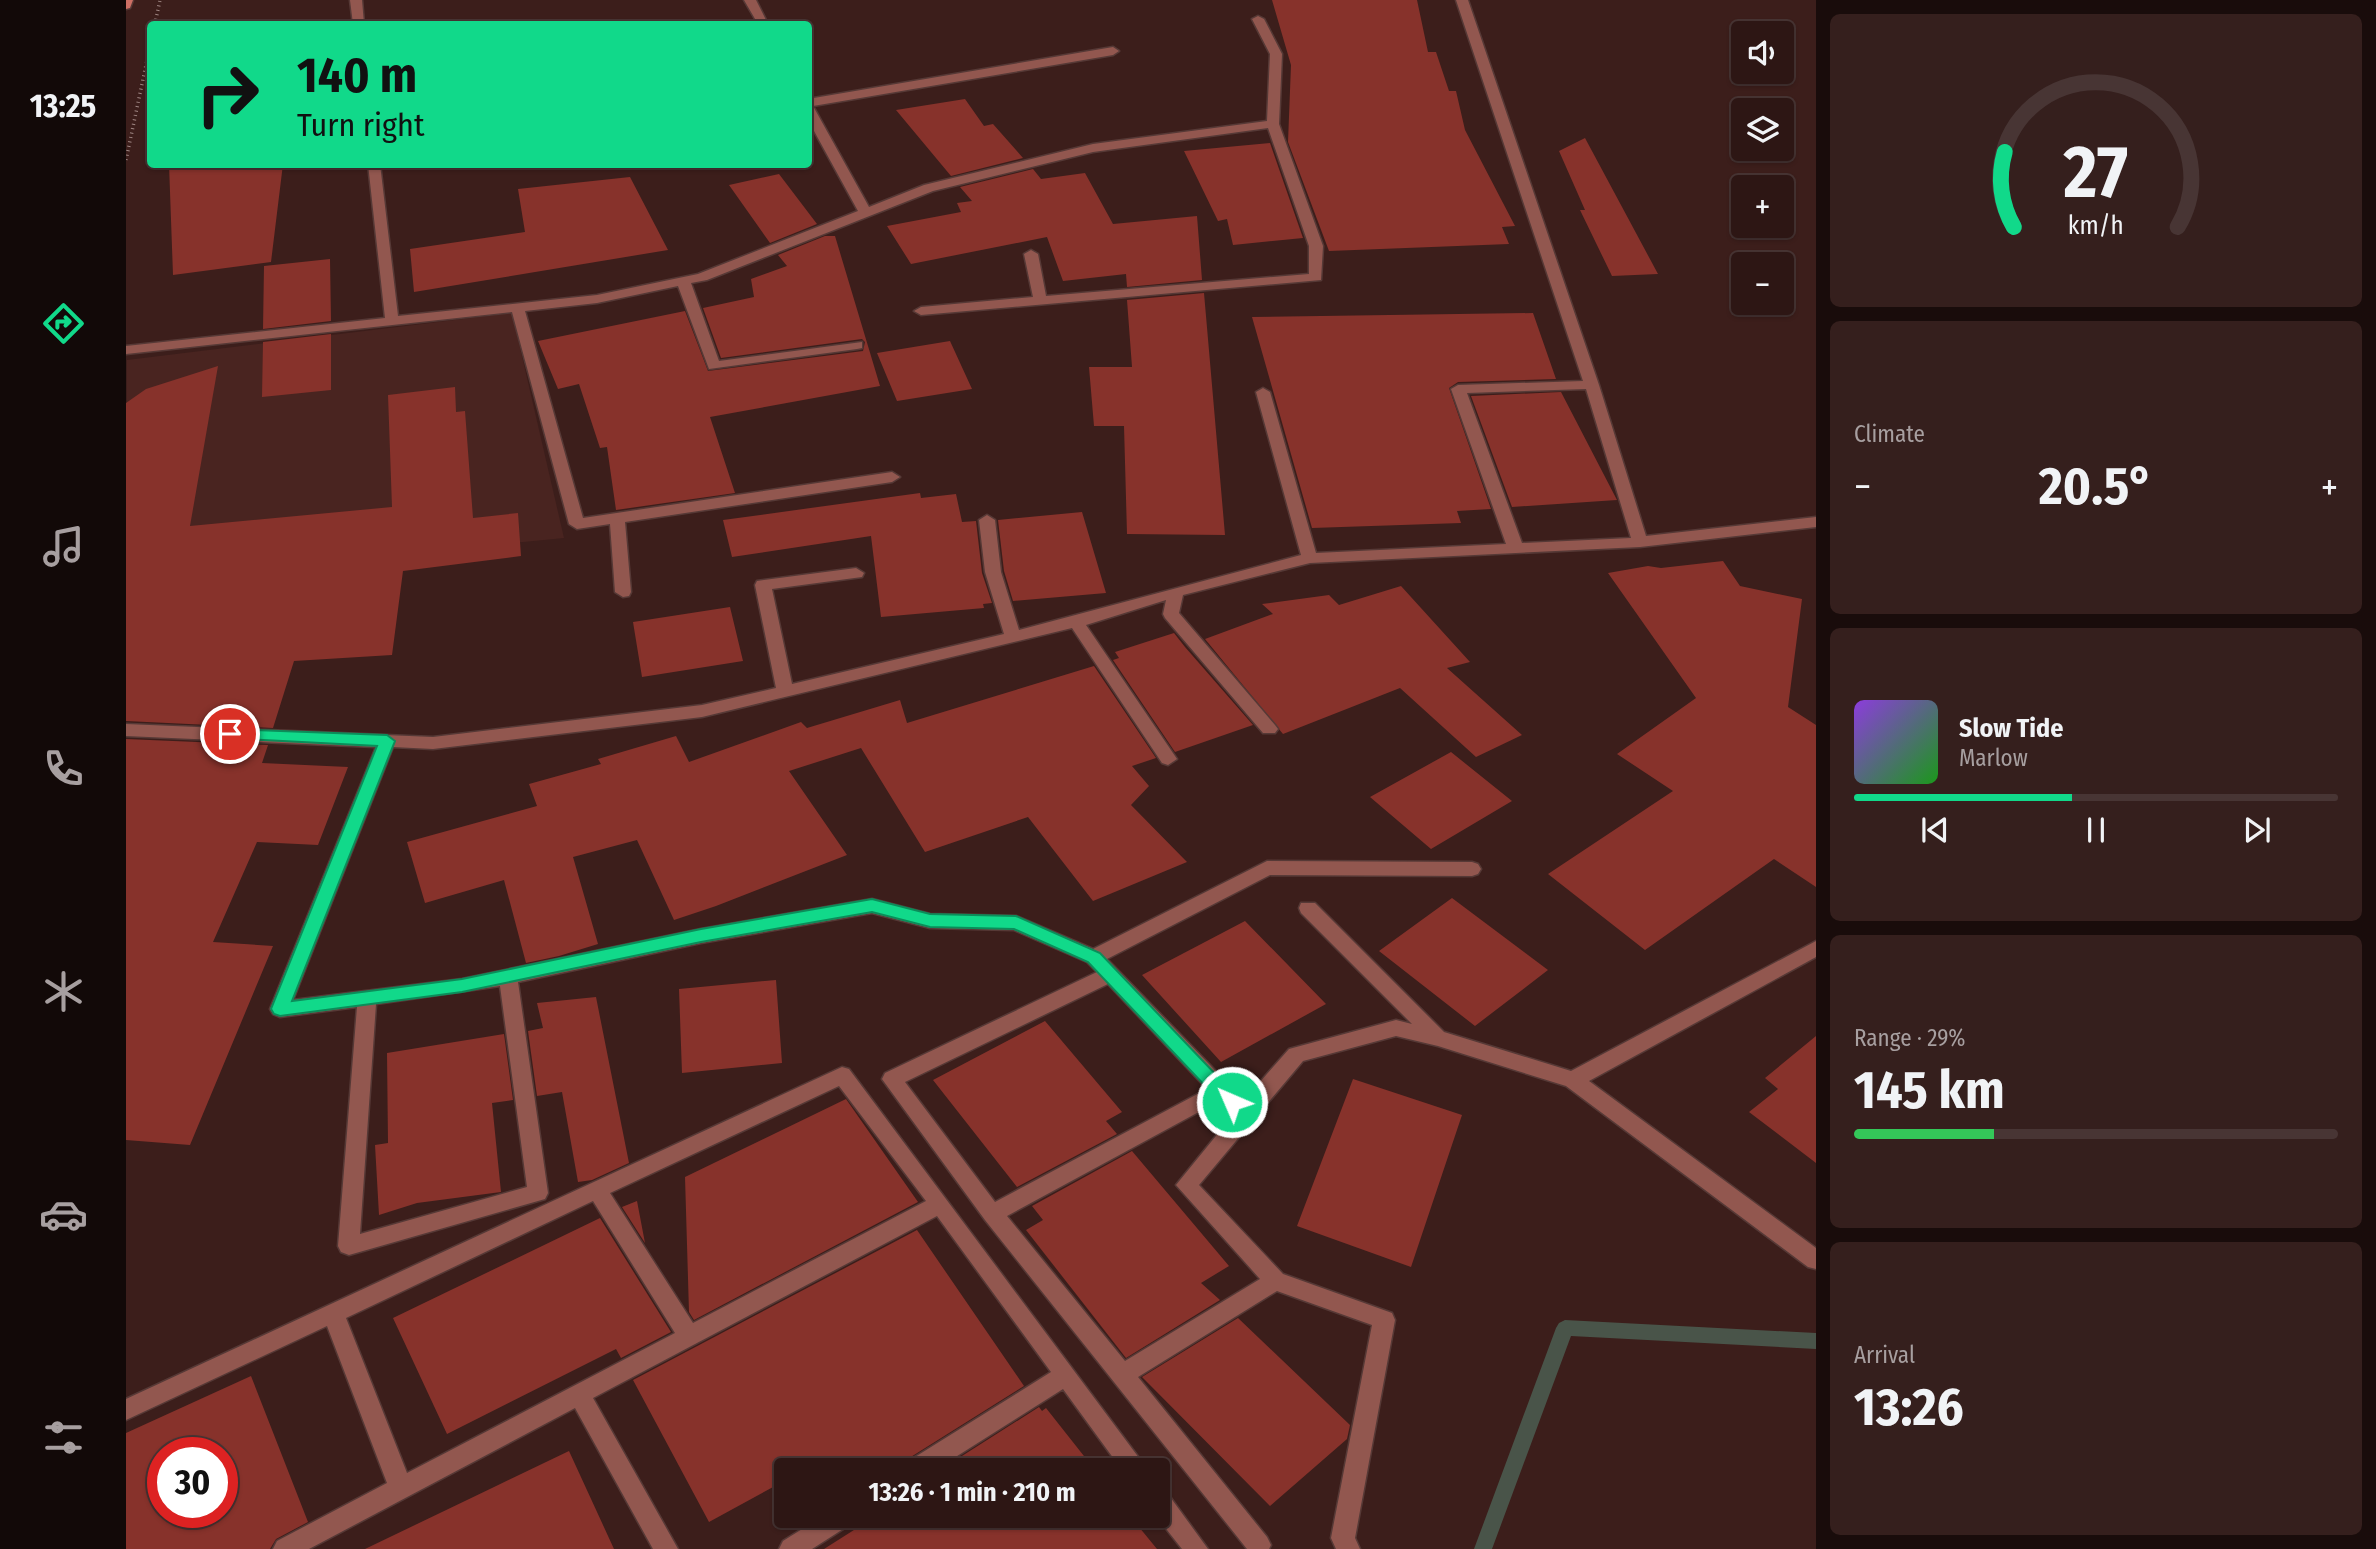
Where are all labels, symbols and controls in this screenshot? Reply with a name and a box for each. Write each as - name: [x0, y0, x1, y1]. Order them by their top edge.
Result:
- map controls: [1731, 21, 1794, 315]
- button: sound: [1731, 21, 1794, 84]
- text: 140 m: [297, 46, 417, 105]
- icon: right: [182, 49, 273, 140]
- text: 13:25: [30, 87, 96, 125]
- button: layers: [1731, 98, 1794, 161]
- text: Turn right: [297, 106, 424, 144]
- text: 27: [2063, 129, 2128, 216]
- button: +: [1731, 175, 1794, 238]
- text: km/h: [2068, 210, 2124, 240]
- button: −: [1731, 252, 1794, 315]
- icon: directions: [39, 299, 88, 348]
- text: Climate: [1854, 420, 1925, 448]
- text: 20.5°: [2039, 455, 2153, 518]
- text: −: [1854, 464, 1871, 510]
- text: +: [2321, 464, 2338, 510]
- icon: music: [39, 522, 88, 571]
- pin: [200, 704, 260, 764]
- text: Slow Tide: [1959, 713, 2063, 744]
- icon: arrive: [211, 715, 249, 753]
- icon: phone: [39, 744, 88, 793]
- text: Marlow: [1959, 744, 2028, 772]
- icon: previous: [1916, 811, 1954, 849]
- icon: pause: [2077, 811, 2115, 849]
- icon: next: [2238, 811, 2276, 849]
- icon: climate: [39, 967, 88, 1016]
- text: Range · 29%: [1854, 1024, 1966, 1052]
- text: 145 km: [1854, 1059, 2005, 1122]
- position arrow: [1195, 1065, 1269, 1139]
- icon: car: [39, 1190, 88, 1239]
- text: Arrival: [1854, 1341, 1915, 1369]
- text: 13:26: [1854, 1376, 1964, 1439]
- icon: filters: [39, 1413, 88, 1462]
- speed limit sign: 30: [147, 1437, 238, 1528]
- text: 13:26 · 1 min · 210 m: [868, 1477, 1076, 1508]

